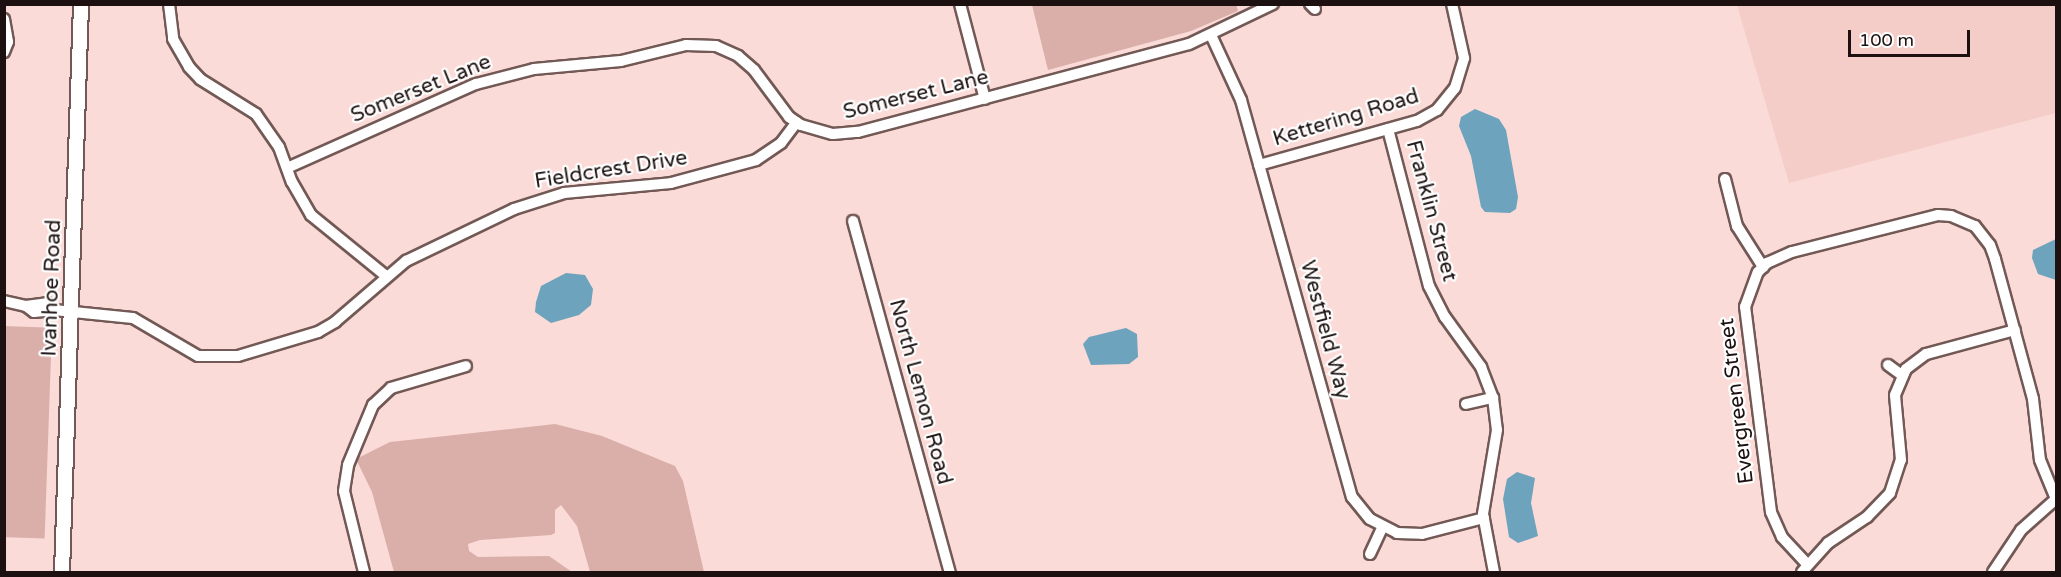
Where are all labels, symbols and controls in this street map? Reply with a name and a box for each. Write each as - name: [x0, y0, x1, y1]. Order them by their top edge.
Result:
- scale bar: [1851, 18, 1972, 56]
- text: 100 m: [1859, 29, 1914, 51]
- street label: Somerset Lane: [347, 49, 495, 129]
- street label: Somerset Lane: [841, 65, 991, 125]
- street label: Kettering Road: [1270, 84, 1422, 152]
- street label: Franklin Street: [1400, 138, 1462, 284]
- street label: Fieldcrest Drive: [533, 145, 689, 195]
- street label: Ivanhoe Road: [37, 219, 67, 357]
- street label: Westfield Way: [1294, 258, 1356, 402]
- street label: North Lemon Road: [883, 297, 957, 487]
- street label: Evergreen Street: [1714, 317, 1760, 485]

